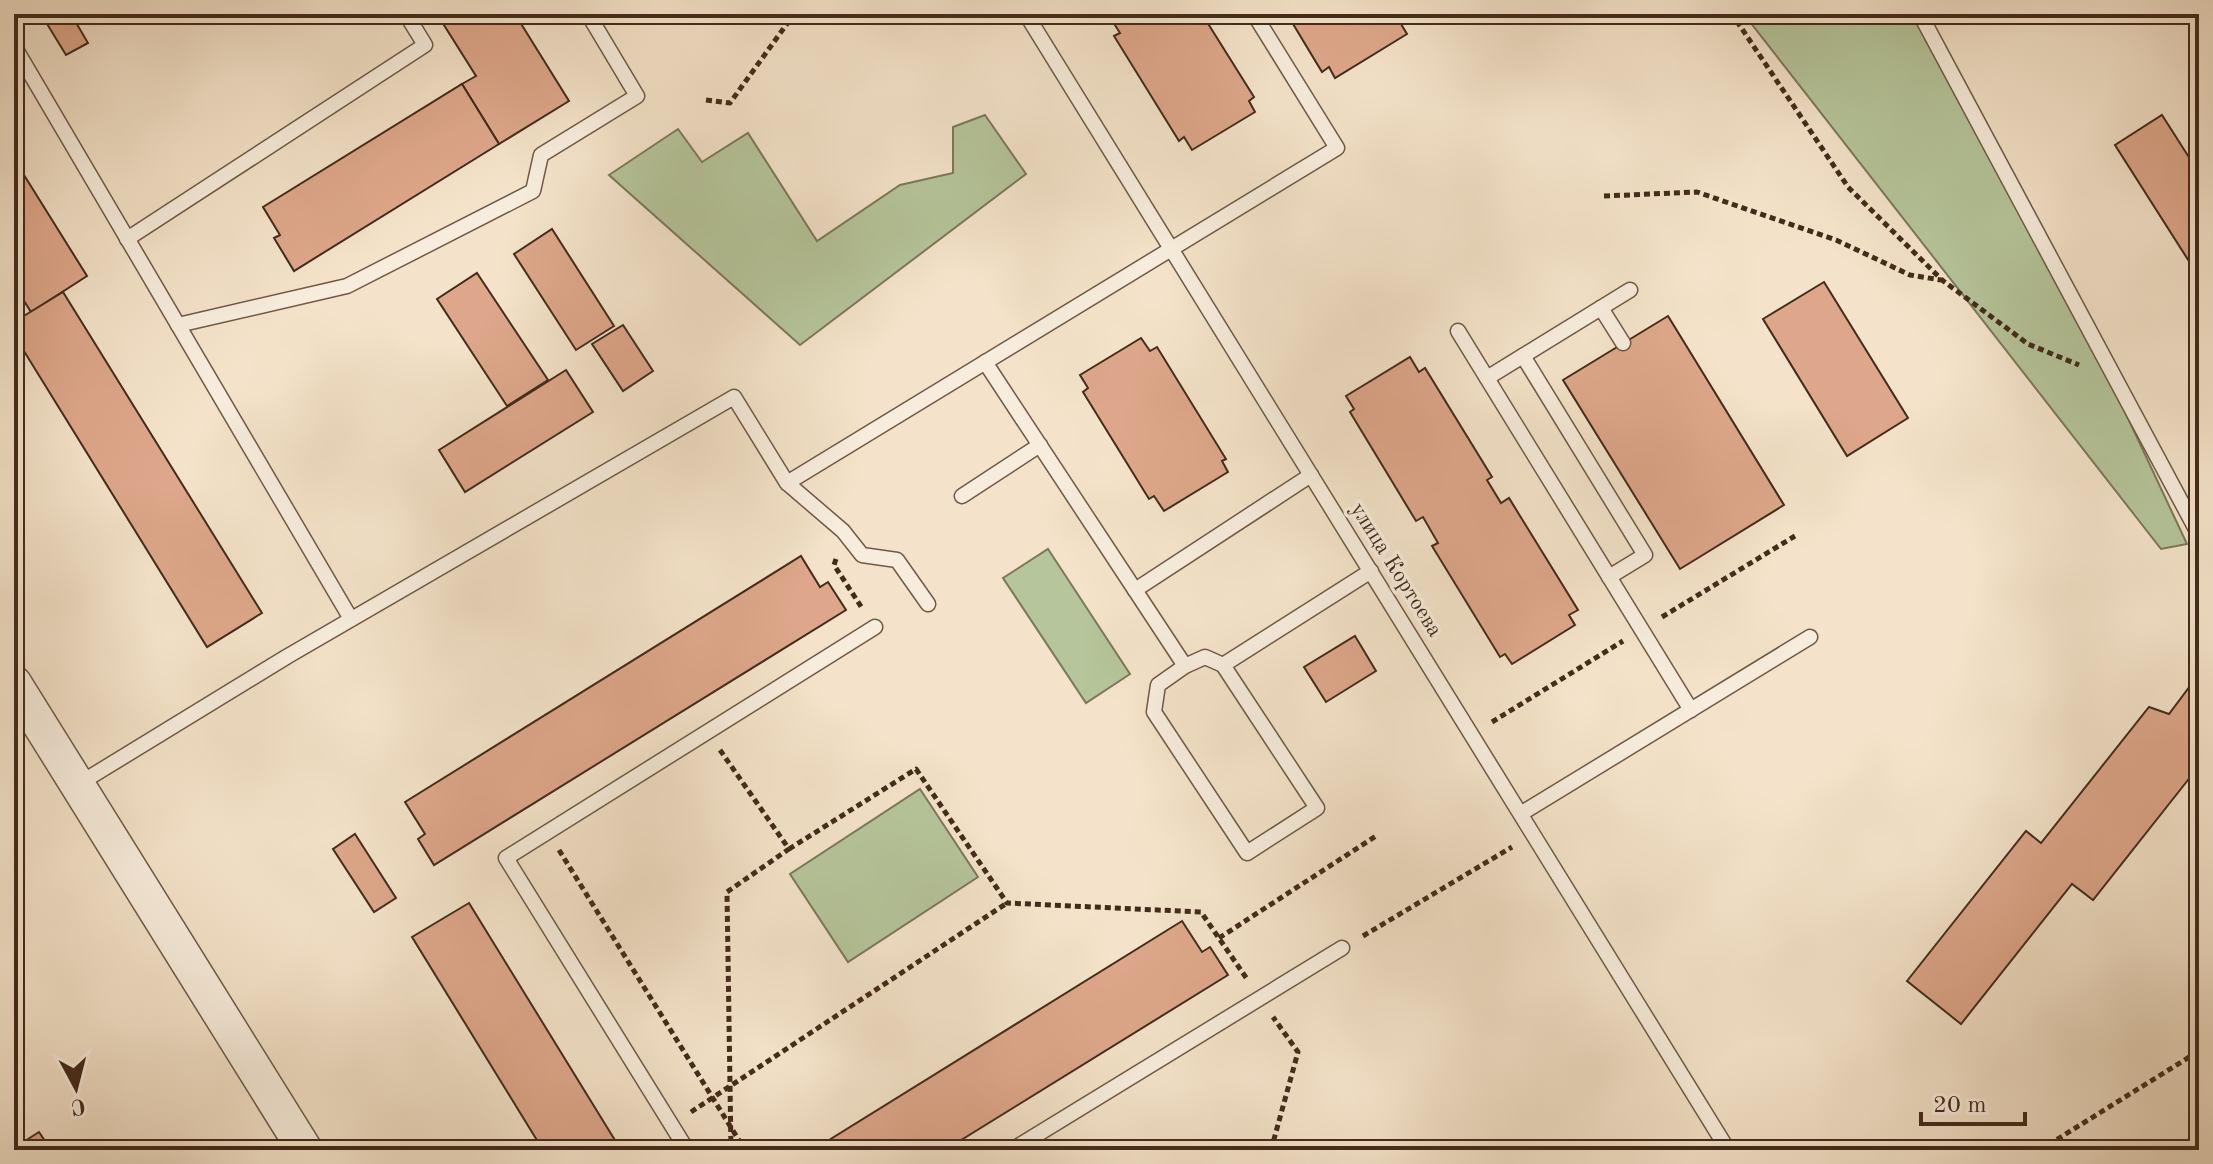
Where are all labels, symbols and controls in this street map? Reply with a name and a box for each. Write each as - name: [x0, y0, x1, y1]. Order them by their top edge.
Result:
- street label: улица Кортоева: [1346, 499, 1446, 641]
- north arrow: [36, 1048, 116, 1128]
- scale bar: [1921, 1076, 2025, 1126]
- text: С: [70, 1094, 87, 1118]
- text: 20 m: [1933, 1094, 1987, 1118]

